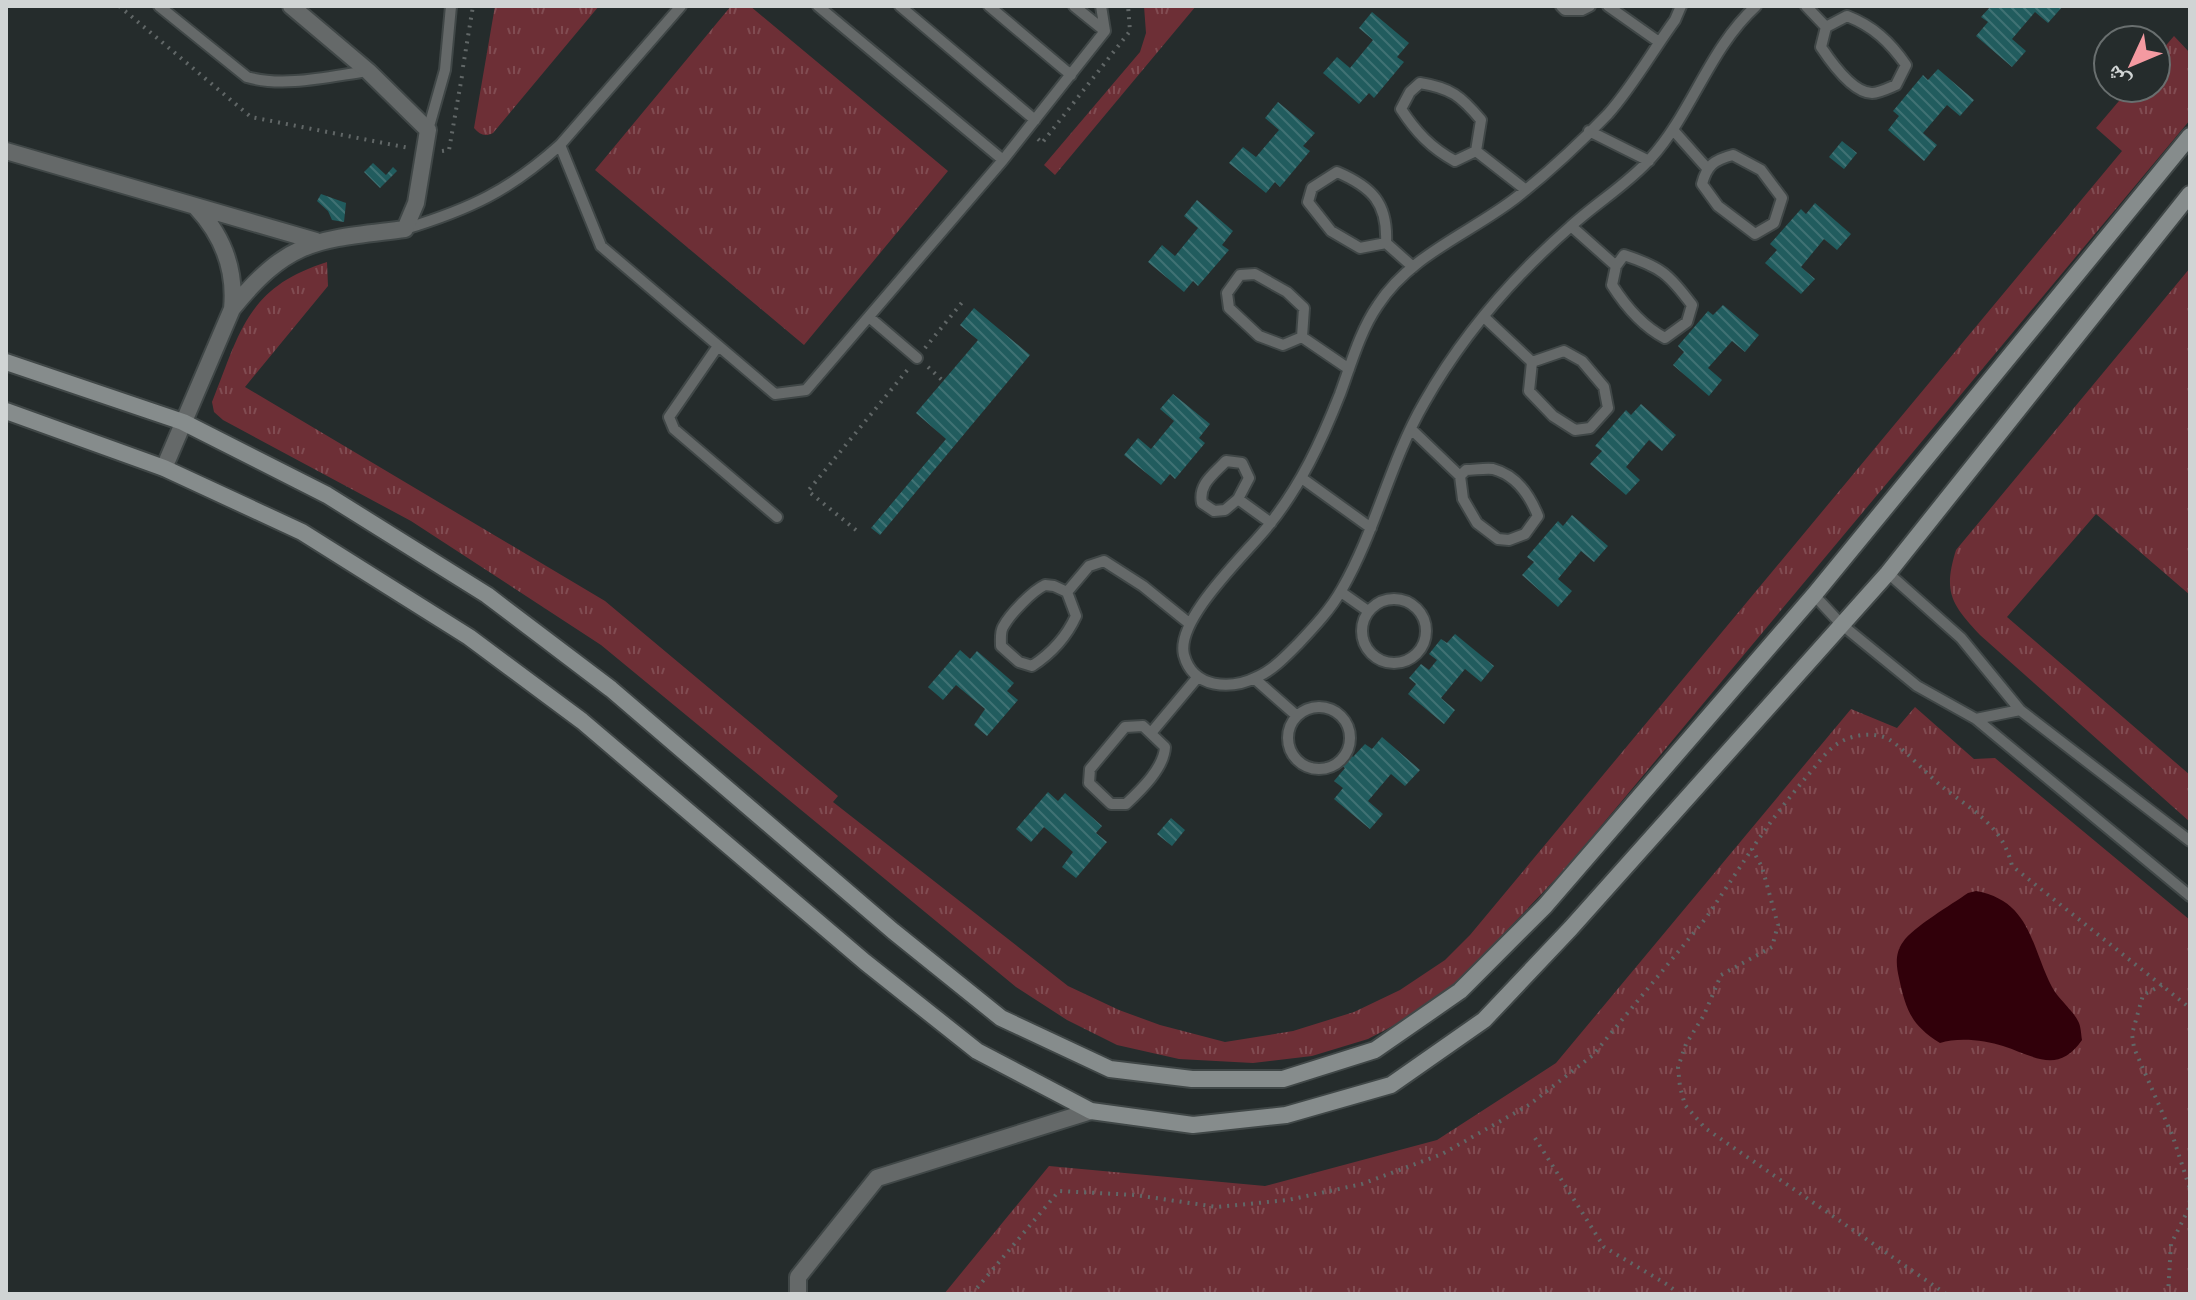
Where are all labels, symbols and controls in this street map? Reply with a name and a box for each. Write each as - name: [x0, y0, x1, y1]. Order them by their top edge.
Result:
- north arrow: [2092, 24, 2172, 104]
- text: ش: [2099, 58, 2138, 97]

